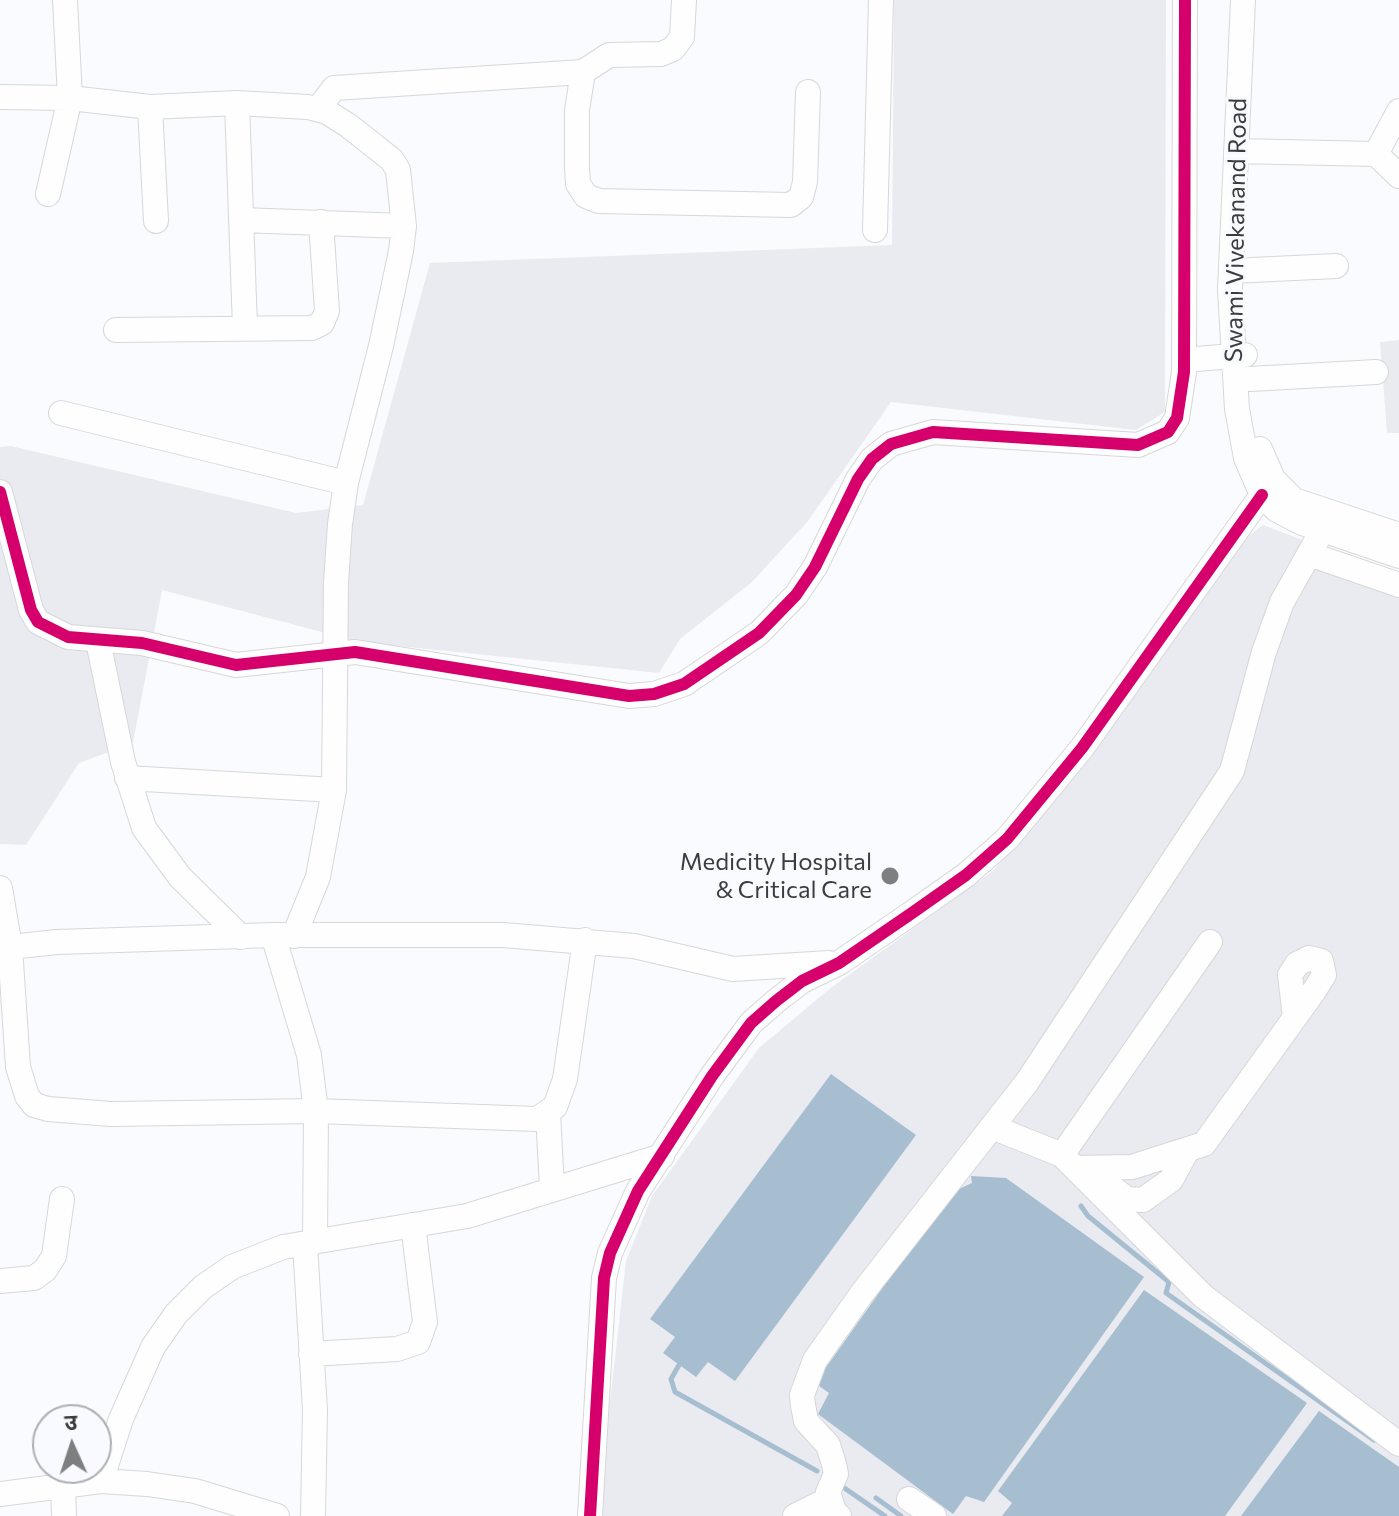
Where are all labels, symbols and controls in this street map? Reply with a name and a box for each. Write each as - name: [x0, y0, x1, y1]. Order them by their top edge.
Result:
- street label: Swami Vivekanand Road: [1219, 98, 1253, 362]
- place label: Medicity Hospital & Critical Care: [680, 848, 872, 904]
- marker: Medicity Hospital & Critical Care: [879, 865, 901, 887]
- north arrow: [32, 1404, 112, 1484]
- text: उ: [64, 1408, 78, 1435]

